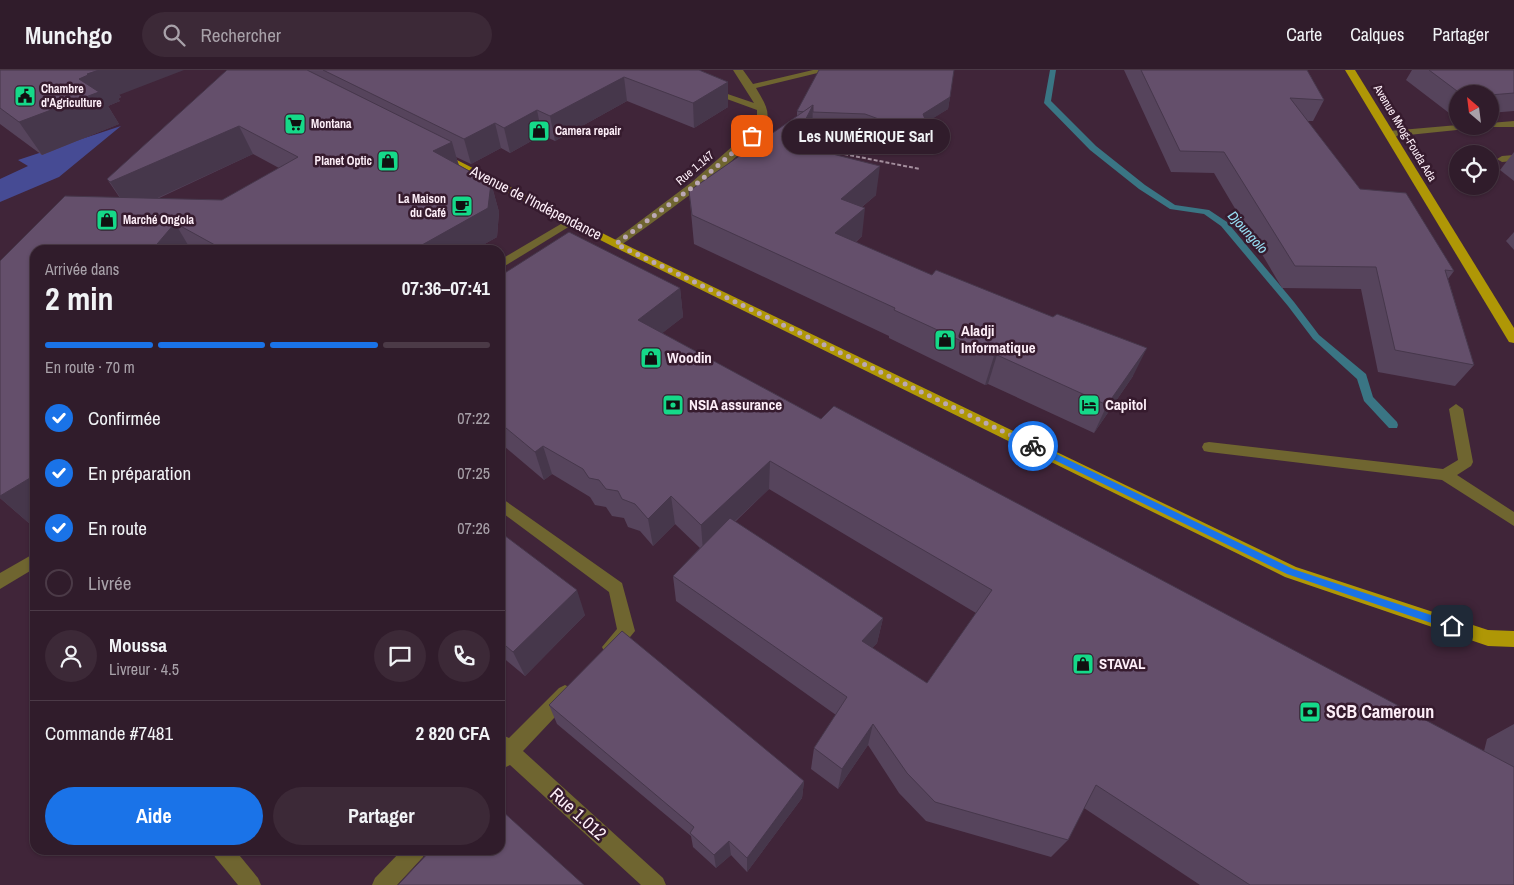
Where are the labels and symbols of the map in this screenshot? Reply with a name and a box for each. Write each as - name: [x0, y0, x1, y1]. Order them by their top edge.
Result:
- place label: Chambre d'Agriculture: [41, 81, 102, 111]
- street label: Avenue Mvog-Fouda Ada: [1369, 81, 1441, 185]
- public building icon: Chambre d'Agriculture: [13, 84, 37, 108]
- north arrow: [1449, 85, 1499, 135]
- supermarket icon: Montana: [283, 112, 307, 136]
- pin: [731, 115, 773, 157]
- place label: Montana: [311, 116, 352, 132]
- callout: Les NUMÉRIQUE Sarl: [782, 118, 950, 154]
- shop icon: Camera repair: [527, 119, 551, 143]
- place label: Camera repair: [555, 123, 621, 139]
- street label: Rue 1.147: [672, 147, 718, 189]
- shop icon: Planet Optic: [376, 149, 400, 173]
- place label: Planet Optic: [315, 153, 373, 169]
- street label: Avenue de l'Indépendance: [466, 160, 606, 245]
- place label: La Maison du Café: [398, 191, 447, 221]
- cafe icon: La Maison du Café: [450, 194, 474, 218]
- water label: Djoungolo: [1224, 207, 1272, 257]
- shop icon: Marché Ongola: [95, 208, 119, 232]
- place label: Marché Ongola: [123, 212, 195, 228]
- place label: Aladji Informatique: [961, 320, 1036, 358]
- shop icon: Aladji Informatique: [933, 328, 957, 352]
- shop icon: Woodin: [639, 346, 663, 370]
- place label: Woodin: [667, 347, 712, 368]
- bank icon: NSIA assurance: [661, 393, 685, 417]
- hotel icon: Capitol: [1077, 393, 1101, 417]
- place label: NSIA assurance: [689, 394, 782, 415]
- place label: Capitol: [1105, 394, 1147, 415]
- courier: [1008, 421, 1058, 471]
- pin: [1431, 605, 1473, 647]
- shop icon: STAVAL: [1071, 652, 1095, 676]
- place label: STAVAL: [1099, 653, 1146, 674]
- place label: SCB Cameroun: [1326, 699, 1434, 724]
- bank icon: SCB Cameroun: [1298, 700, 1322, 724]
- street label: Rue 1.012: [545, 782, 612, 846]

